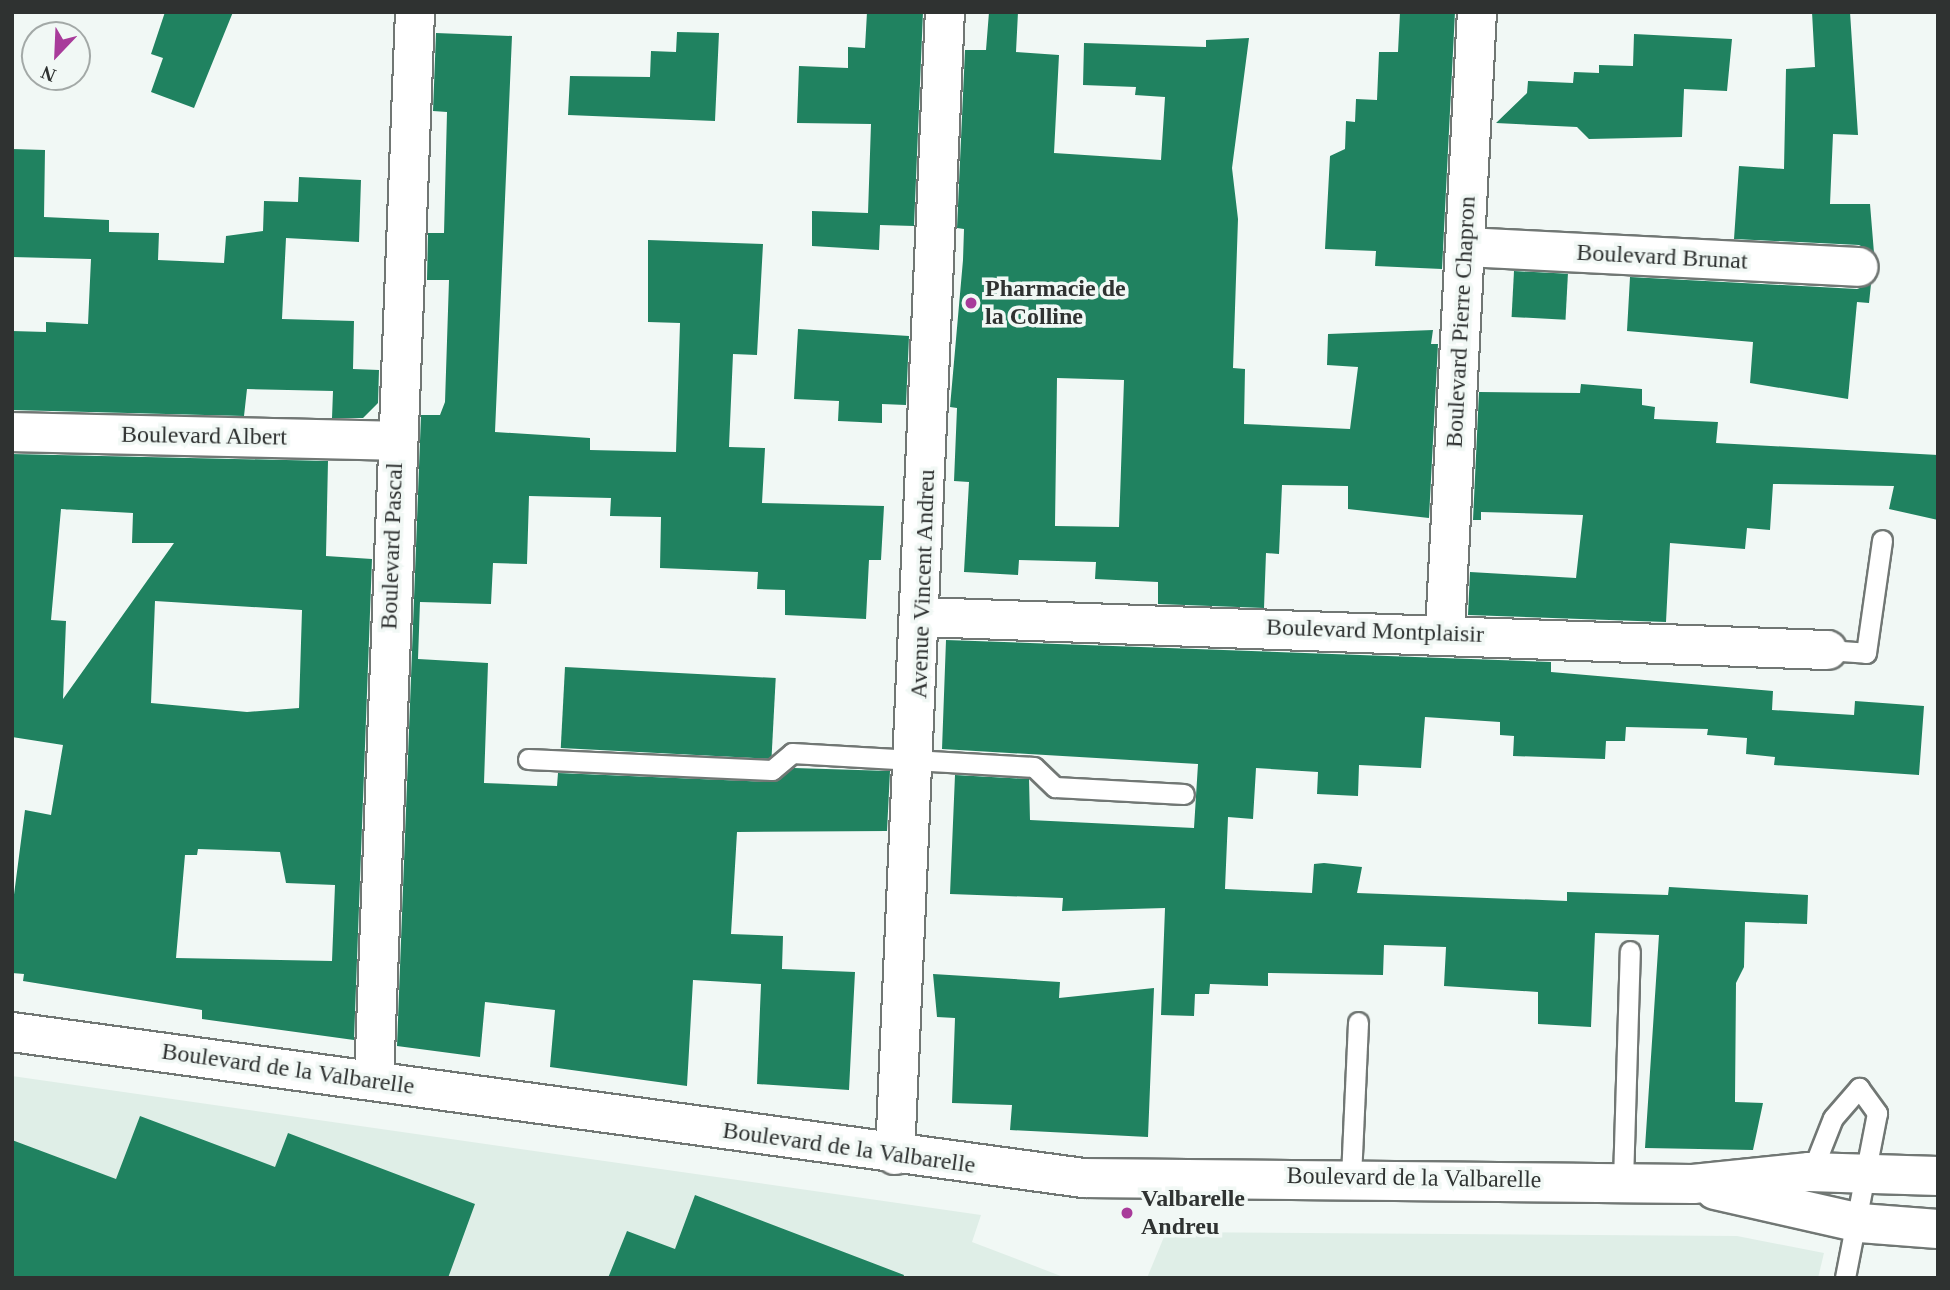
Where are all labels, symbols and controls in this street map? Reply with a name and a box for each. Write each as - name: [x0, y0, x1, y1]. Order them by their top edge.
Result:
- north arrow: [21, 21, 91, 91]
- text: N: [38, 62, 59, 86]
- street label: Boulevard Pierre Chapron: [1440, 195, 1482, 449]
- street label: Boulevard Brunat: [1576, 238, 1748, 276]
- place label: Pharmacie de la Colline: [985, 275, 1126, 331]
- marker: Pharmacie de la Colline: [963, 295, 979, 311]
- street label: Boulevard Albert: [120, 420, 288, 452]
- street label: Boulevard Pascal: [375, 462, 409, 630]
- street label: Avenue Vincent Andreu: [905, 468, 941, 700]
- street label: Boulevard Montplaisir: [1266, 613, 1484, 649]
- street label: Boulevard de la Valbarelle: [160, 1037, 416, 1101]
- street label: Boulevard de la Valbarelle: [721, 1116, 977, 1180]
- street label: Boulevard de la Valbarelle: [1286, 1161, 1542, 1195]
- place label: Valbarelle Andreu: [1141, 1185, 1245, 1241]
- marker: Valbarelle Andreu: [1119, 1205, 1135, 1221]

